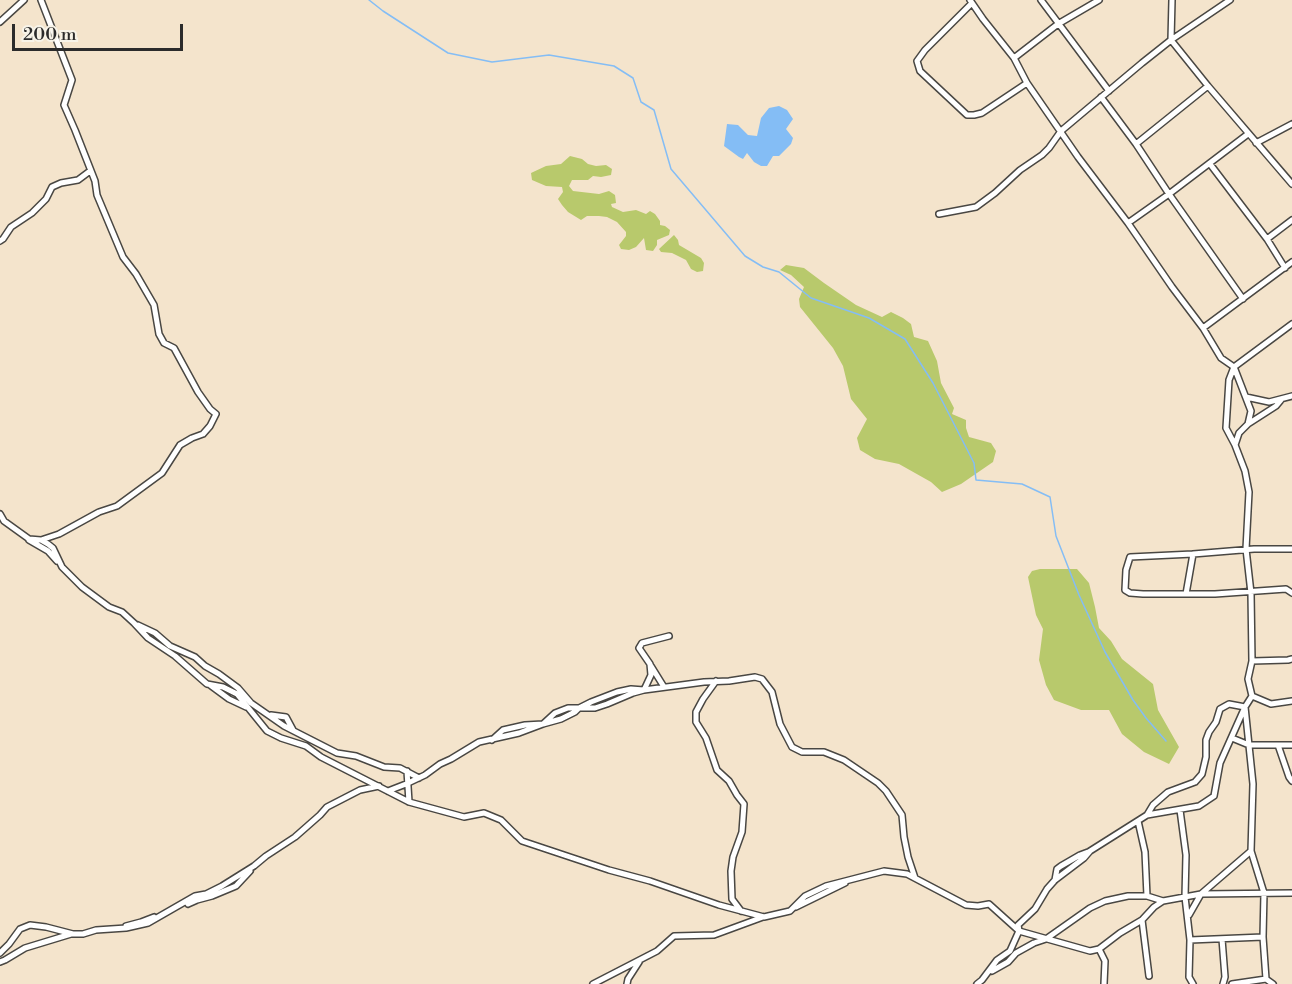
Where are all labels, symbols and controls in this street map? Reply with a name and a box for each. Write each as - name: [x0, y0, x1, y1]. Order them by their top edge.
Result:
- scale bar: [15, 12, 186, 50]
- text: 200 m: [23, 23, 77, 46]

